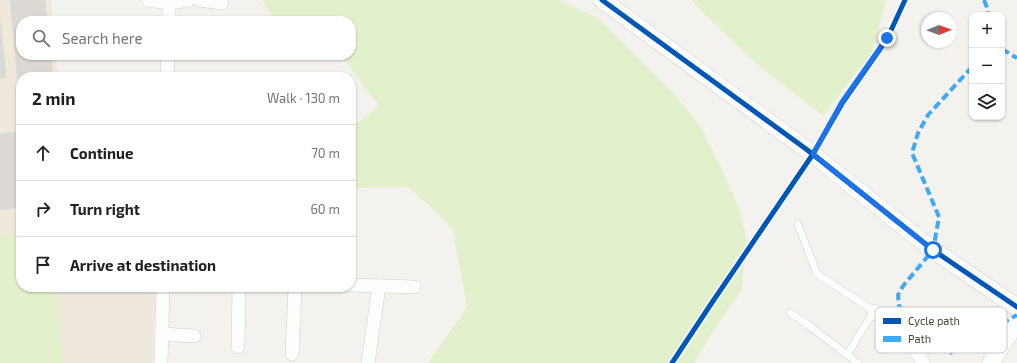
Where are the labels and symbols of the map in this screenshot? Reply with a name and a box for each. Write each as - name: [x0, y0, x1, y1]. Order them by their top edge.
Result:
- north arrow: [921, 12, 957, 48]
- route end: [878, 29, 896, 47]
- route start: [924, 241, 942, 259]
- legend: [875, 307, 1007, 353]
- text: Cycle path: [908, 314, 960, 327]
- text: Path: [908, 332, 931, 345]

